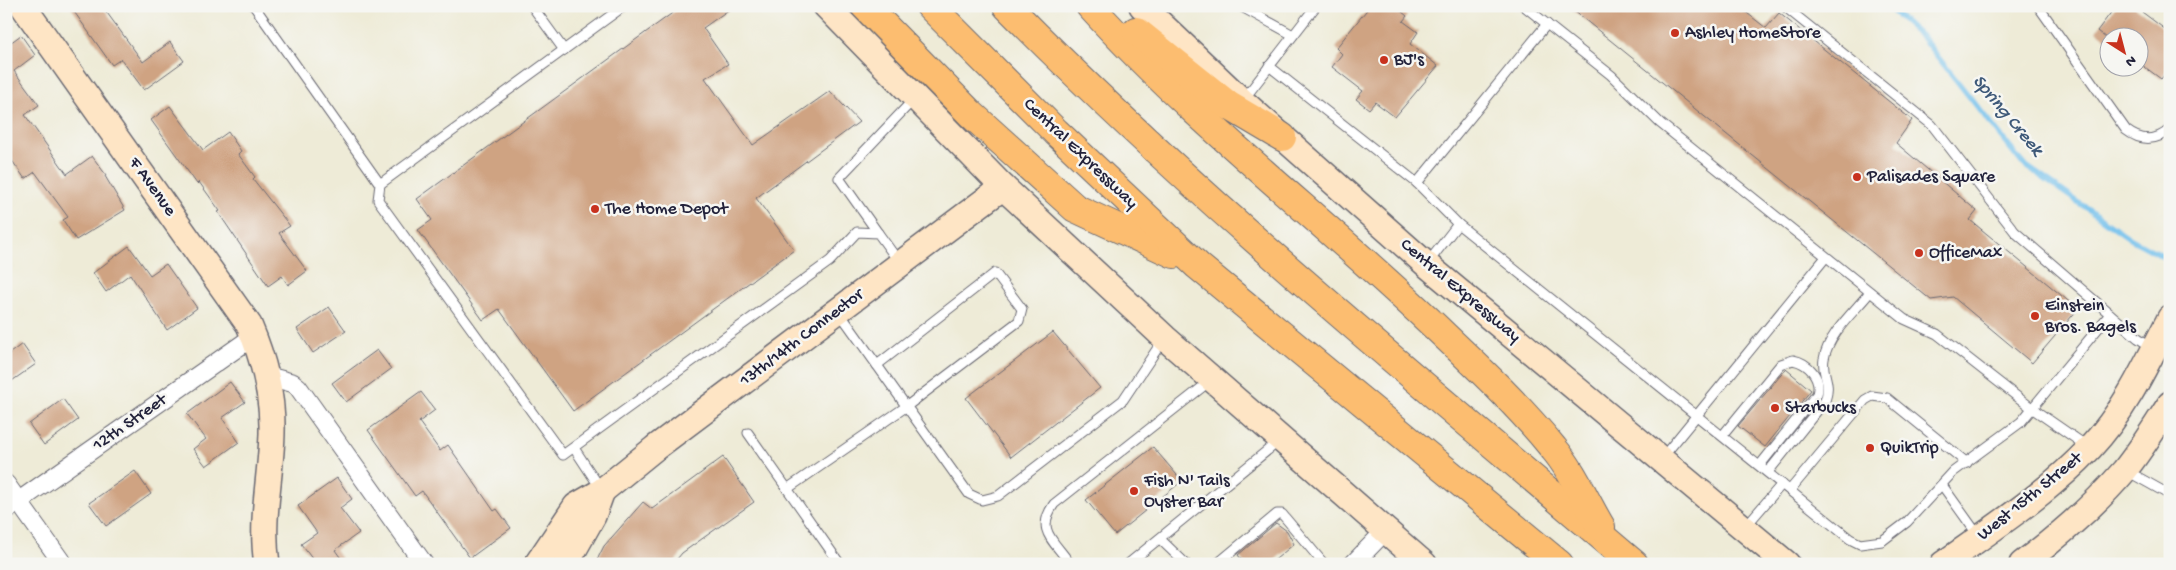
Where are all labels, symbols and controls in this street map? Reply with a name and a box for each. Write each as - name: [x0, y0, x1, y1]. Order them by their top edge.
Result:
- place label: Ashley HomeStore: [1685, 23, 1821, 44]
- marker: Ashley HomeStore: [1669, 27, 1681, 39]
- north arrow: [2098, 28, 2148, 78]
- place label: BJ's: [1393, 50, 1425, 71]
- text: N: [2121, 51, 2139, 70]
- marker: BJ's: [1378, 54, 1390, 66]
- water label: Spring Creek: [1967, 71, 2048, 162]
- street label: Central Expressway: [1018, 94, 1142, 214]
- street label: F Avenue: [123, 153, 181, 221]
- place label: Palisades Square: [1866, 167, 1996, 188]
- marker: Palisades Square: [1851, 171, 1863, 183]
- place label: The Home Depot: [604, 199, 729, 220]
- marker: The Home Depot: [589, 203, 601, 215]
- street label: Central Expressway: [1395, 234, 1525, 348]
- place label: OfficeMax: [1929, 243, 2003, 264]
- marker: OfficeMax: [1913, 247, 1925, 259]
- street label: 13th/14th Connector: [735, 284, 869, 392]
- place label: Einstein Bros. Bagels: [2044, 296, 2137, 338]
- marker: Einstein Bros. Bagels: [2029, 310, 2041, 322]
- street label: 12th Street: [88, 389, 172, 457]
- place label: Starbucks: [1785, 398, 1857, 419]
- marker: Starbucks: [1769, 402, 1781, 414]
- place label: QuikTrip: [1880, 438, 1939, 459]
- marker: QuikTrip: [1864, 442, 1876, 454]
- street label: West 15th Street: [1973, 447, 2088, 546]
- place label: Fish N' Tails Oyster Bar: [1143, 471, 1231, 513]
- marker: Fish N' Tails Oyster Bar: [1128, 485, 1140, 497]

